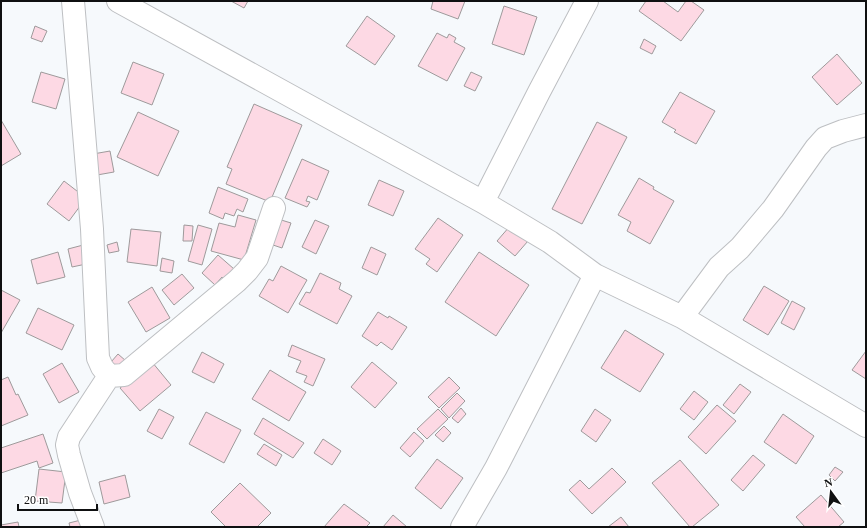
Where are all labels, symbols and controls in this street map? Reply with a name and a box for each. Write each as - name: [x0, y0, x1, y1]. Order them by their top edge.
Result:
- north arrow: [811, 472, 851, 512]
- text: N: [823, 476, 834, 489]
- scale bar: [18, 486, 97, 512]
- text: 20 m: [24, 493, 49, 507]

